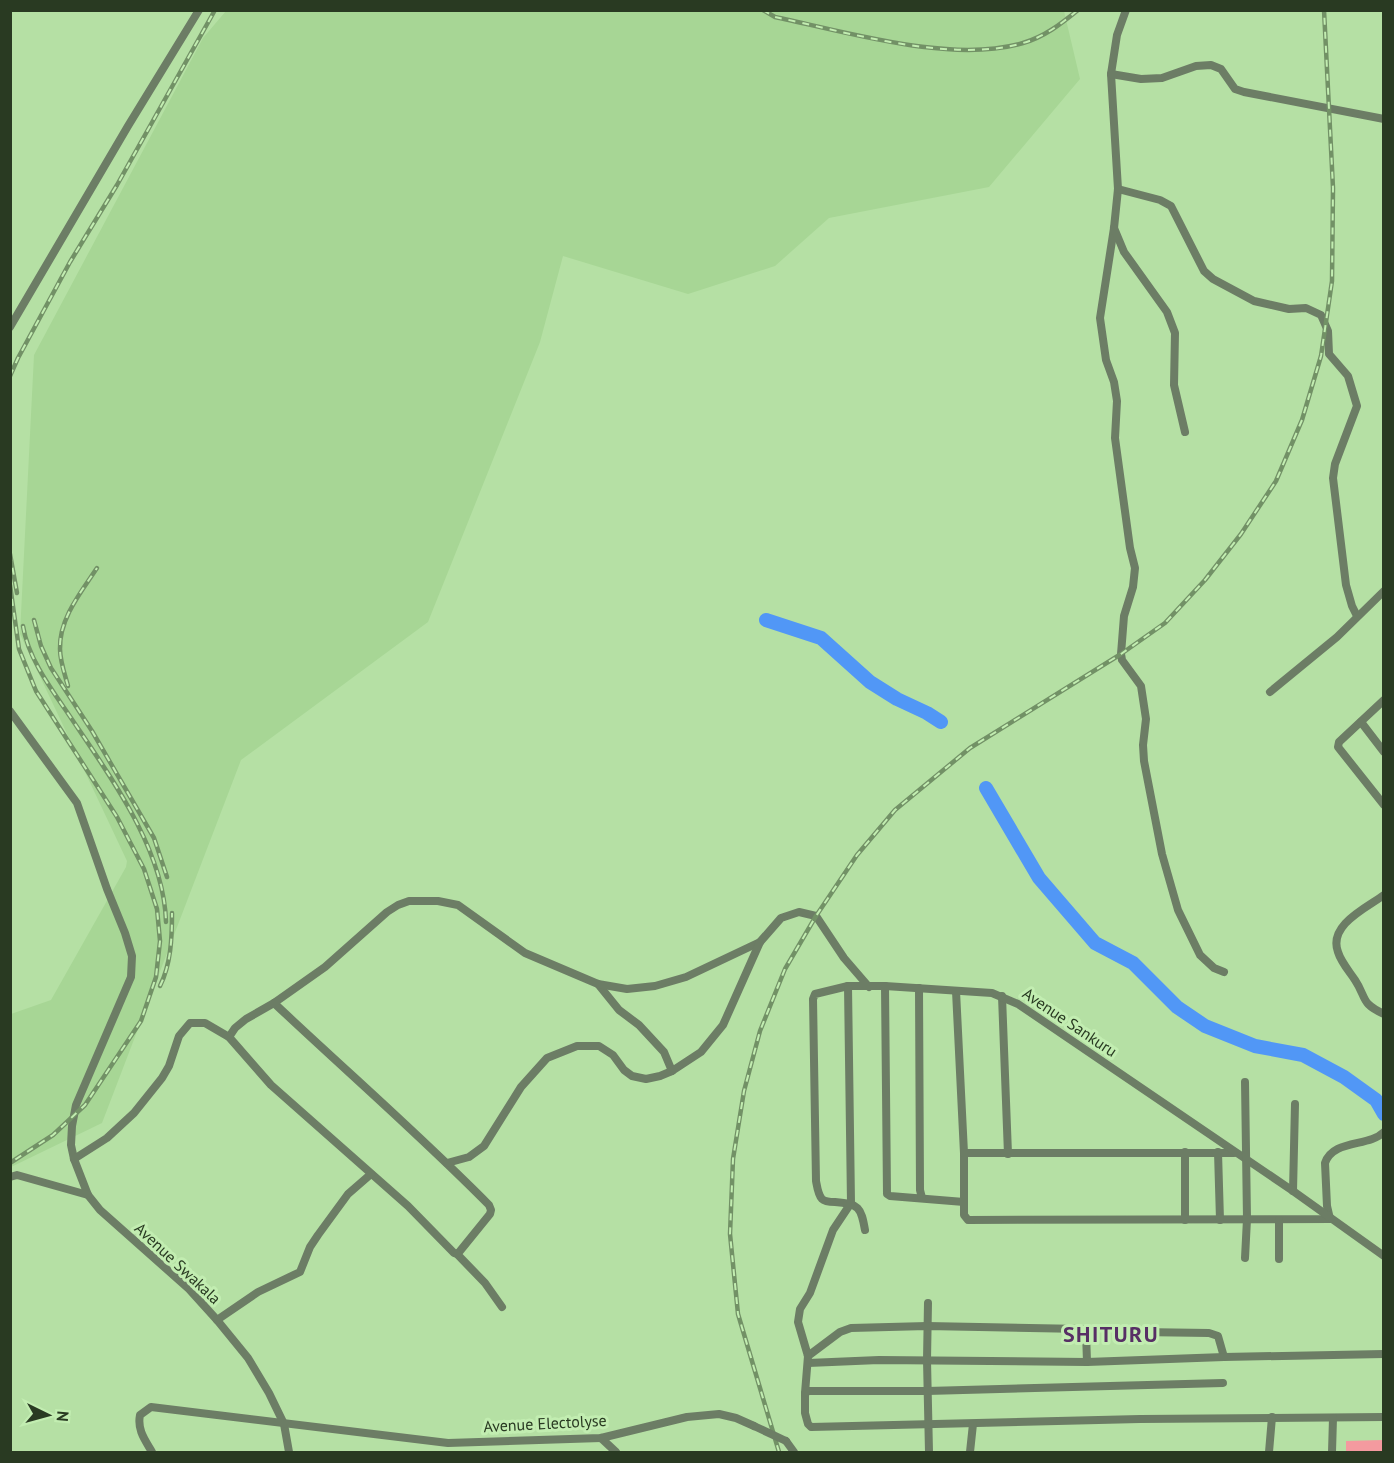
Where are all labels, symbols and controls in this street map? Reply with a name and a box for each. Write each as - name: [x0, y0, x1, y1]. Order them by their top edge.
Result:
- street label: Avenue Sankuru: [1019, 983, 1121, 1061]
- street label: Avenue Swakala: [131, 1218, 225, 1308]
- district label: SHITURU: [1063, 1320, 1159, 1348]
- north arrow: [18, 1385, 78, 1445]
- text: N: [53, 1410, 73, 1422]
- street label: Avenue Electolyse: [483, 1410, 607, 1436]

